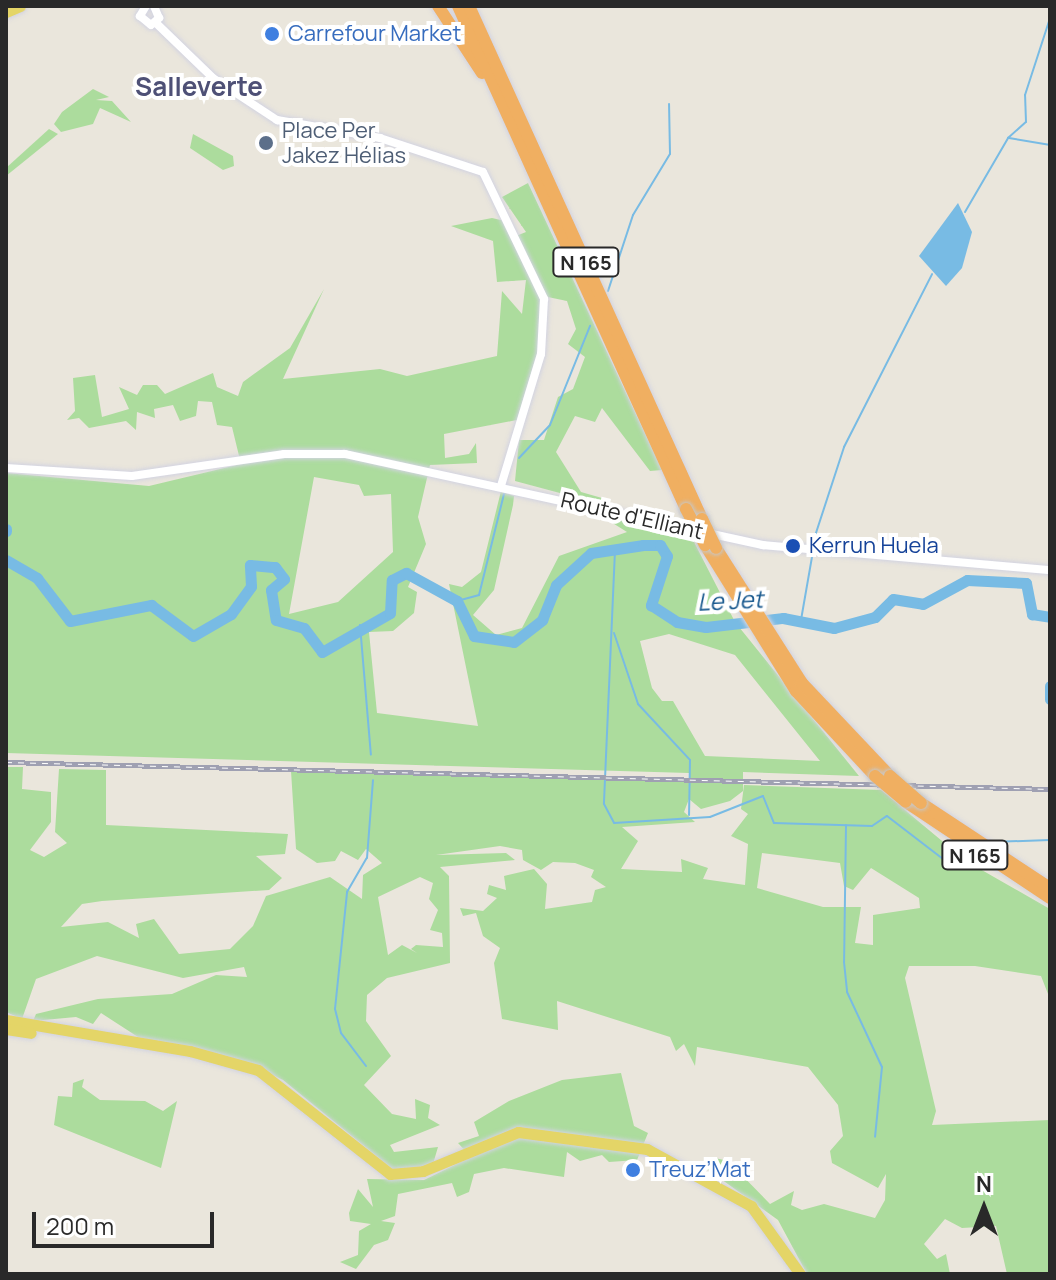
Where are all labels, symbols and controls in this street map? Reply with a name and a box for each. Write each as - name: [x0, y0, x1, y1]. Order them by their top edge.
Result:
- place label: Carrefour Market: [288, 21, 461, 47]
- marker: Carrefour Market: [263, 25, 281, 43]
- district label: Salleverte: [135, 71, 263, 103]
- place label: Place Per Jakez Hélias: [282, 117, 406, 168]
- marker: Place Per Jakez Hélias: [257, 134, 275, 152]
- road number: N 165: [552, 246, 620, 278]
- street label: Route d'Elliant: [558, 487, 706, 545]
- place label: Kerrun Huela: [809, 533, 939, 559]
- marker: Kerrun Huela: [784, 537, 802, 555]
- water label: Le Jet: [696, 584, 764, 616]
- road number: N 165: [941, 839, 1009, 871]
- place label: Treuz’Mat: [649, 1157, 751, 1183]
- marker: Treuz’Mat: [624, 1161, 642, 1179]
- north arrow: [944, 1168, 1024, 1248]
- text: N: [976, 1169, 992, 1199]
- scale bar: [36, 1196, 218, 1246]
- text: 200 m: [46, 1209, 114, 1242]

